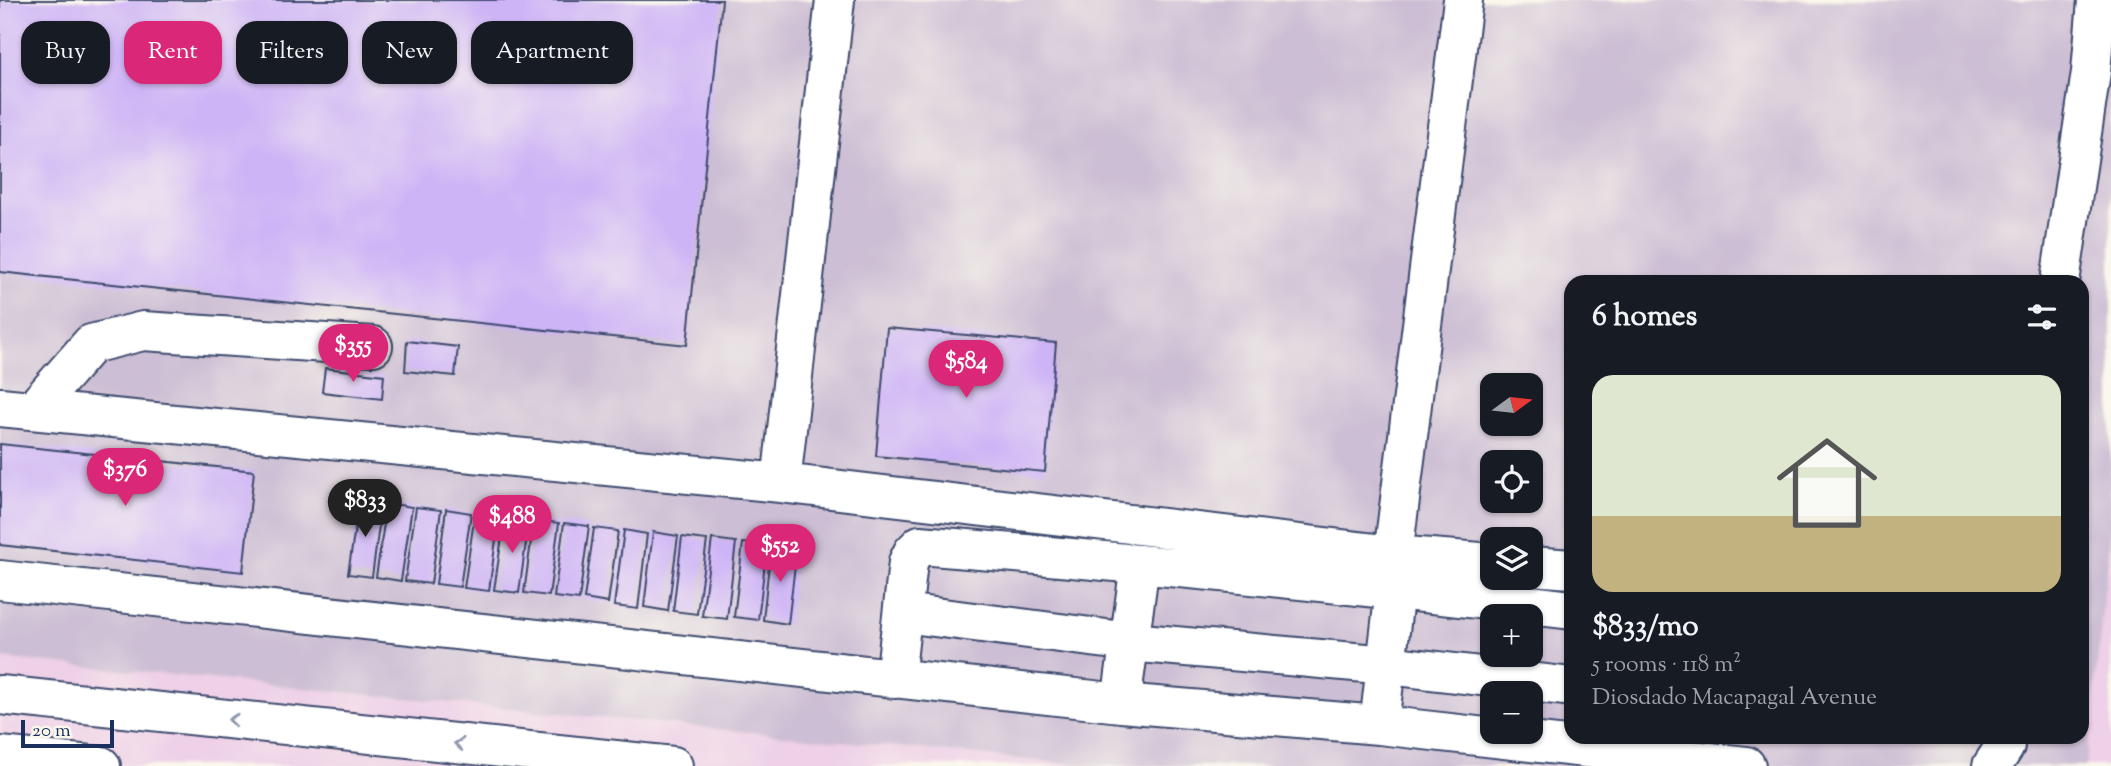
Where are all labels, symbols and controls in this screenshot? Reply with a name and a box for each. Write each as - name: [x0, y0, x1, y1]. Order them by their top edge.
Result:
- chip: Buy: [21, 21, 110, 84]
- chip: Rent: [124, 21, 222, 84]
- chip: Filters: [236, 21, 348, 84]
- chip: New: [362, 21, 457, 84]
- chip: Apartment: [471, 21, 633, 84]
- text: 6 homes: [1592, 296, 1697, 339]
- icon: filters: [2023, 298, 2061, 336]
- pin: $355: [312, 324, 394, 384]
- text: $355: [334, 330, 372, 363]
- pin: $584: [925, 340, 1007, 400]
- text: $584: [945, 346, 988, 379]
- north arrow: [1480, 373, 1544, 436]
- map controls: [1480, 373, 1543, 744]
- icon: home: [1764, 420, 1890, 546]
- pin: $376: [84, 448, 166, 508]
- button: locate: [1480, 450, 1543, 513]
- text: $376: [103, 454, 147, 487]
- pin: $833: [324, 480, 406, 539]
- text: $833: [344, 485, 386, 518]
- pin: $488: [471, 496, 553, 555]
- text: $488: [489, 501, 535, 534]
- pin: $552: [739, 524, 821, 584]
- button: layers: [1480, 527, 1543, 590]
- text: $552: [761, 530, 799, 563]
- button: +: [1480, 604, 1543, 667]
- text: $833/mo: [1592, 606, 1699, 649]
- text: 5 rooms · 118 m²: [1592, 649, 1741, 682]
- button: −: [1480, 681, 1543, 744]
- text: Diosdado Macapagal Avenue: [1592, 682, 1877, 715]
- one-way arrow: [227, 712, 239, 727]
- scale bar: [21, 717, 114, 749]
- text: 20 m: [32, 718, 71, 745]
- one-way arrow: [453, 736, 465, 751]

